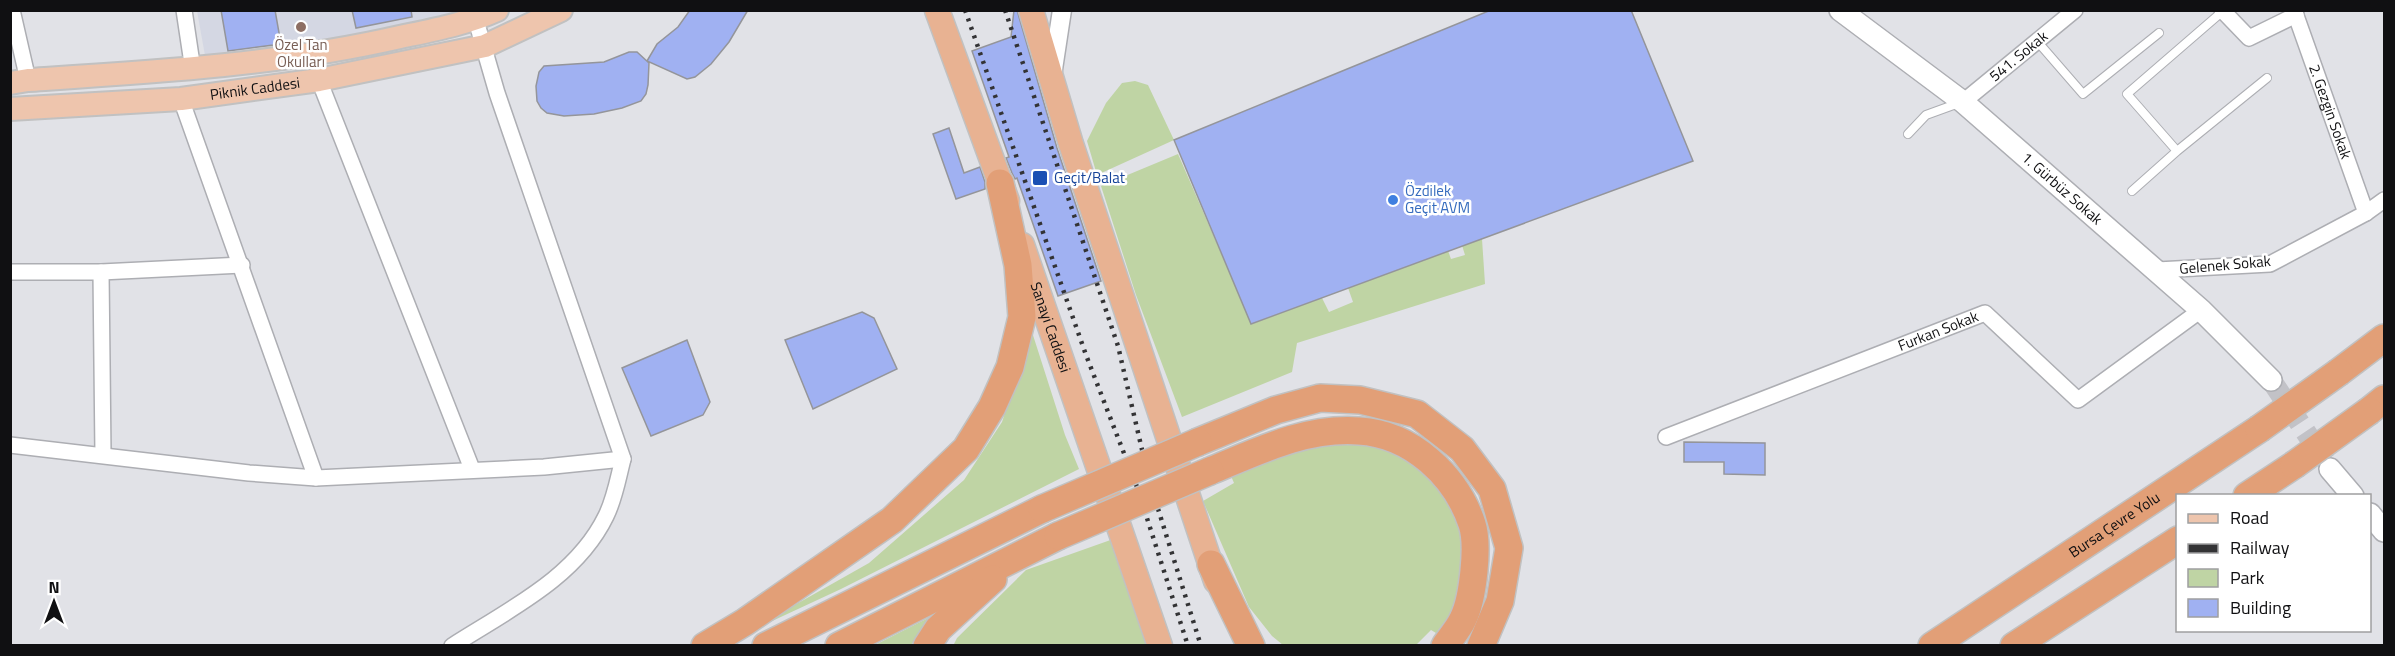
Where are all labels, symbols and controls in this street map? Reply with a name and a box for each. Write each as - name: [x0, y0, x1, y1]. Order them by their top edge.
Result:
- marker: Özel Tan Okulları: [294, 20, 308, 34]
- street label: 541. Sokak: [1984, 25, 2053, 87]
- place label: Özel Tan Okulları: [274, 33, 328, 73]
- street label: 2. Gezgin Sokak: [2303, 61, 2358, 162]
- street label: Piknik Caddesi: [208, 71, 301, 106]
- street label: 1. Gürbüz Sokak: [2017, 146, 2108, 230]
- place label: Geçit/Balat: [1054, 166, 1126, 189]
- marker: Geçit/Balat: [1031, 169, 1049, 187]
- place label: Özdilek Geçit AVM: [1405, 179, 1470, 219]
- marker: Özdilek Geçit AVM: [1386, 193, 1400, 207]
- street label: Gelenek Sokak: [2178, 249, 2272, 280]
- street label: Sanayi Caddesi: [1025, 279, 1077, 376]
- street label: Furkan Sokak: [1894, 305, 1982, 357]
- street label: Bursa Çevre Yolu: [2064, 486, 2164, 563]
- legend: [2176, 494, 2371, 632]
- text: Road: [2230, 504, 2269, 531]
- text: Railway: [2230, 534, 2290, 561]
- text: Park: [2230, 564, 2265, 591]
- north arrow: [24, 572, 84, 632]
- text: N: [48, 575, 60, 599]
- text: Building: [2230, 594, 2291, 621]

